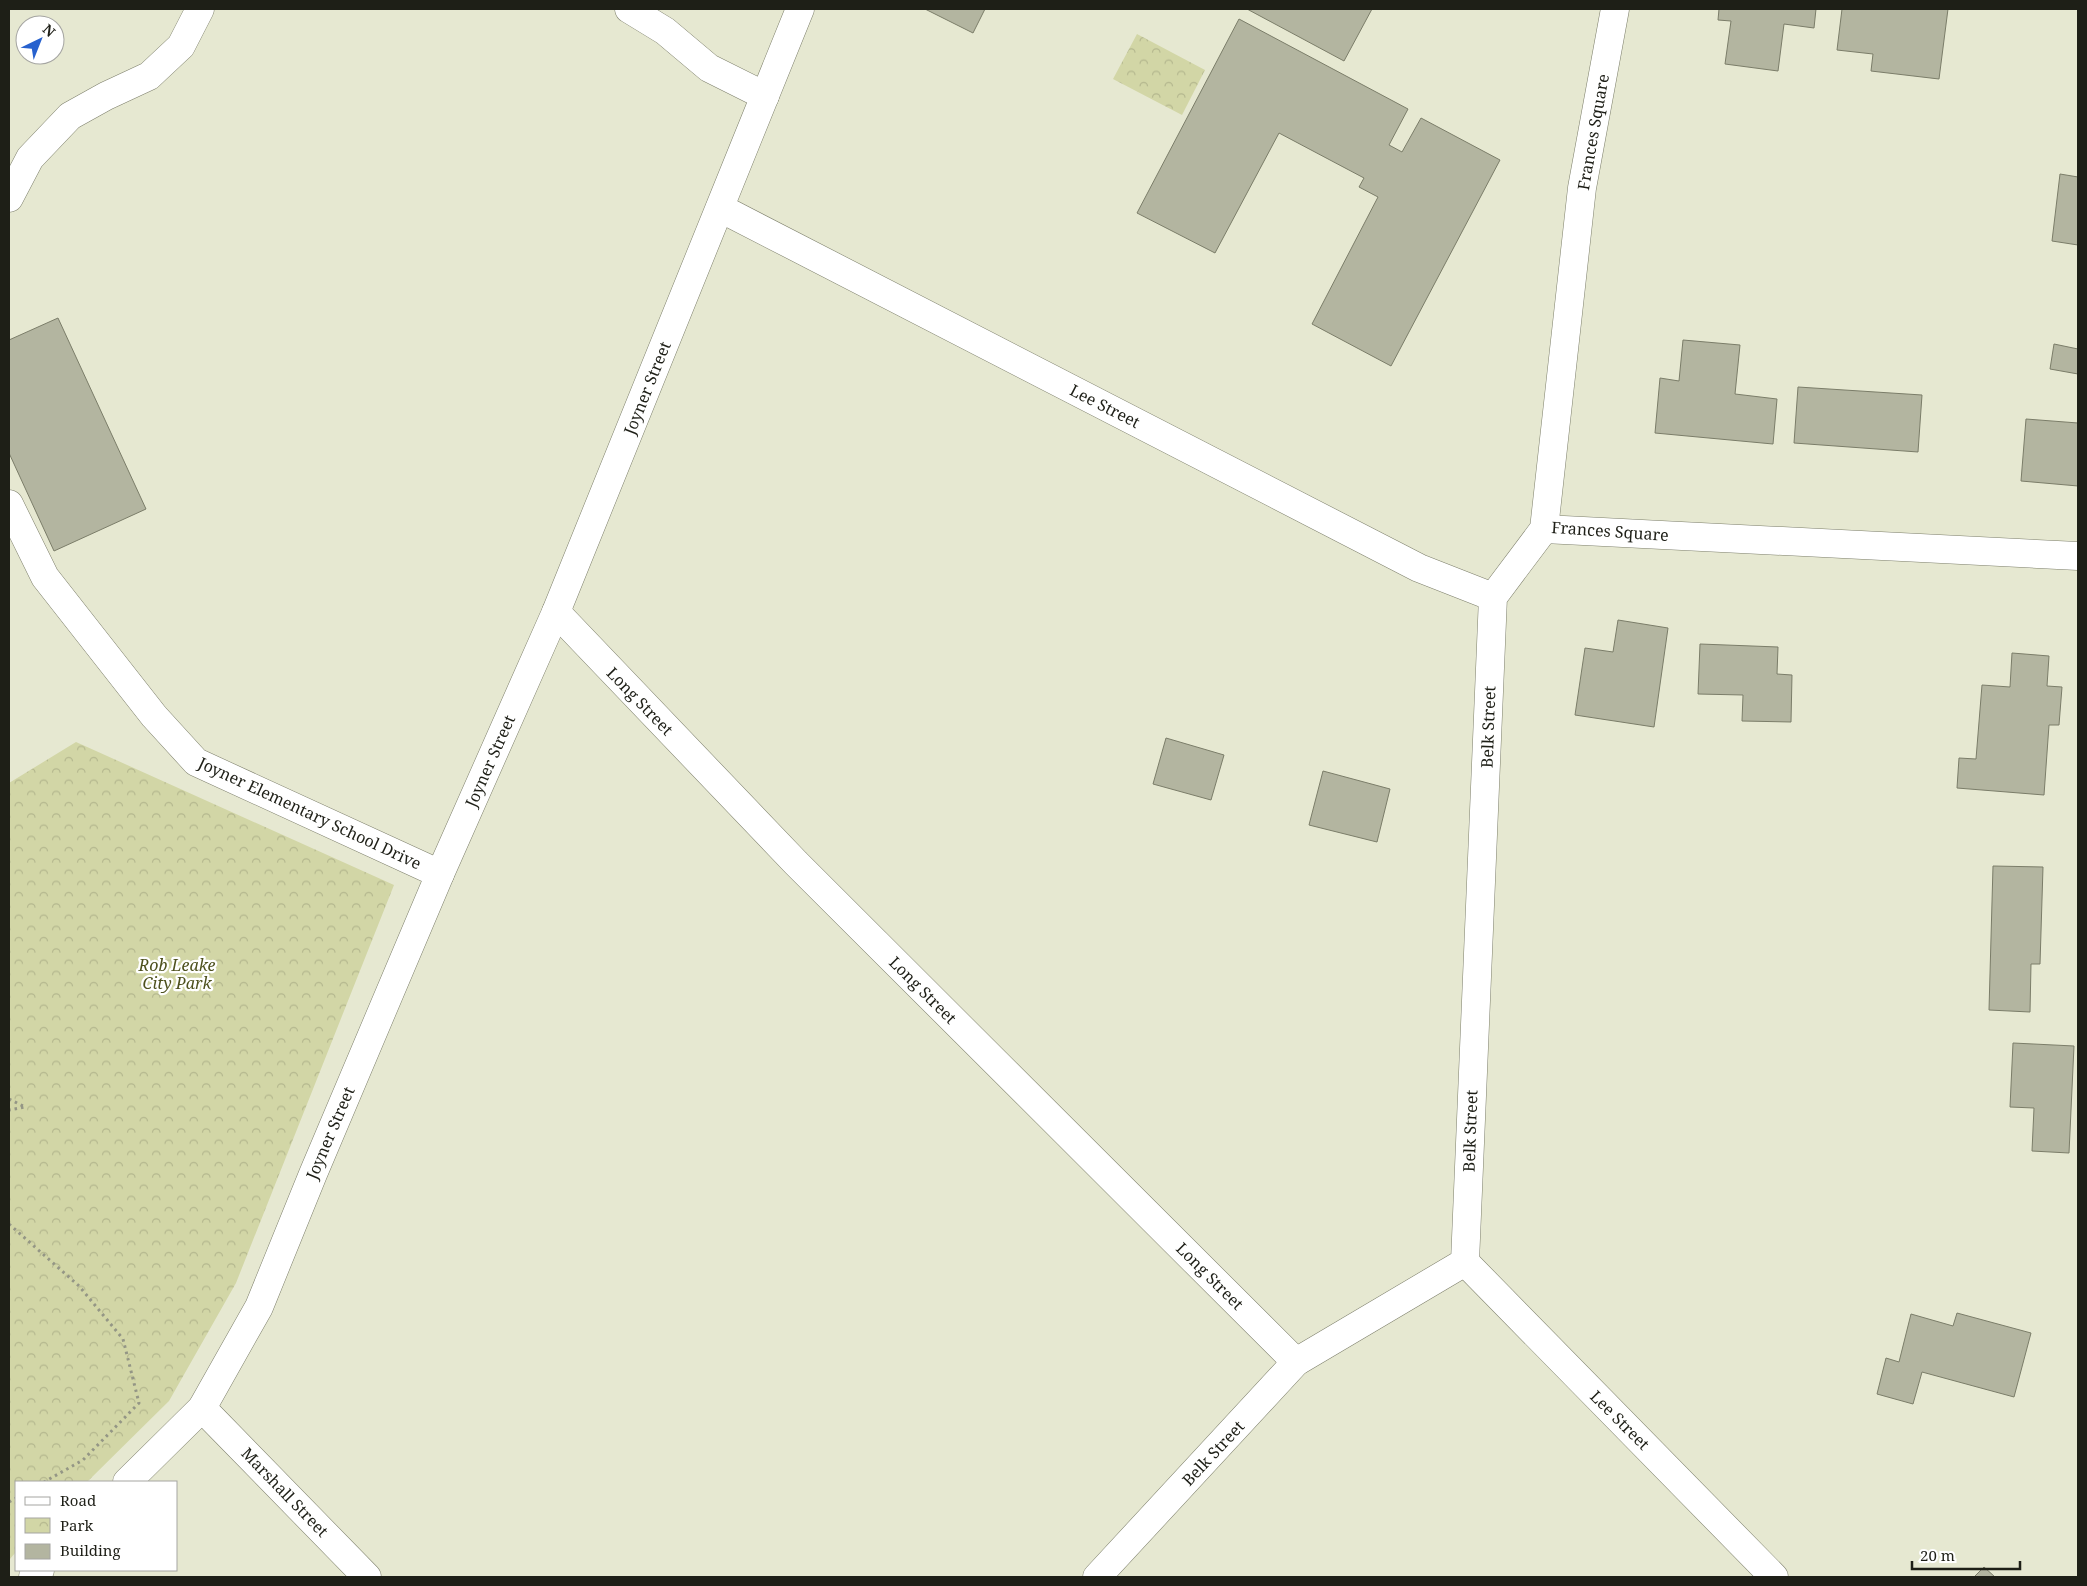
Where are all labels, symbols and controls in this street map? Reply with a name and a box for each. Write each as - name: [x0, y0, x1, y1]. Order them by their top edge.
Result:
- north arrow: [15, 15, 65, 65]
- text: N: [39, 19, 60, 41]
- street label: Frances Square: [1572, 72, 1614, 192]
- street label: Joyner Street: [618, 338, 676, 439]
- street label: Lee Street: [1066, 379, 1144, 433]
- street label: Frances Square: [1551, 516, 1669, 546]
- street label: Long Street: [602, 662, 678, 740]
- street label: Belk Street: [1476, 685, 1500, 768]
- street label: Joyner Street: [459, 711, 520, 812]
- street label: Joyner Elementary School Drive: [194, 751, 425, 874]
- street label: Long Street: [884, 951, 962, 1029]
- park label: Rob Leake City Park: [138, 954, 215, 994]
- street label: Joyner Street: [300, 1083, 360, 1184]
- street label: Belk Street: [1458, 1089, 1482, 1172]
- street label: Long Street: [1171, 1237, 1249, 1315]
- street label: Lee Street: [1585, 1385, 1655, 1455]
- street label: Belk Street: [1177, 1415, 1249, 1491]
- street label: Marshall Street: [237, 1442, 334, 1542]
- legend: [15, 1481, 178, 1571]
- text: Road: [60, 1490, 96, 1510]
- text: Park: [60, 1515, 94, 1535]
- scale bar: [1912, 1538, 2020, 1570]
- text: Building: [60, 1540, 121, 1560]
- text: 20 m: [1920, 1545, 1955, 1565]

